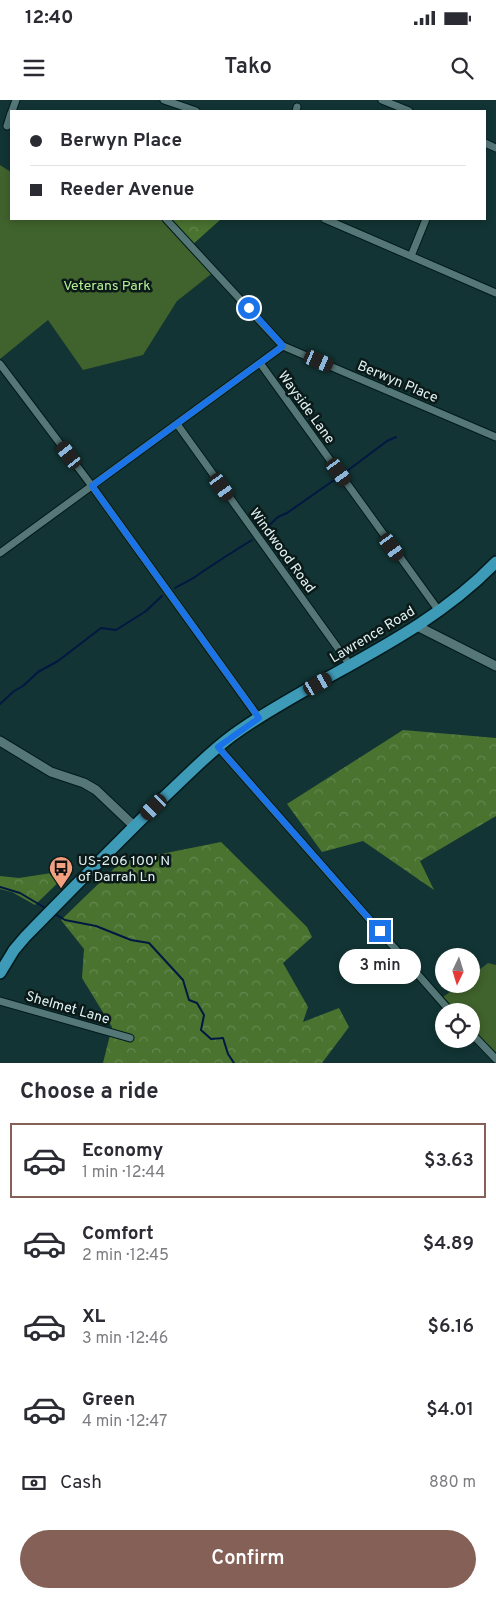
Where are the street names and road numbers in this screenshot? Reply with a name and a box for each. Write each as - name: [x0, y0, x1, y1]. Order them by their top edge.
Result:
- street label: Berwyn Place: [355, 358, 440, 407]
- street label: Wayside Lane: [274, 368, 338, 448]
- street label: Windwood Road: [245, 505, 318, 597]
- street label: Lawrence Road: [327, 603, 418, 667]
- street label: Shelmet Lane: [24, 988, 112, 1029]

